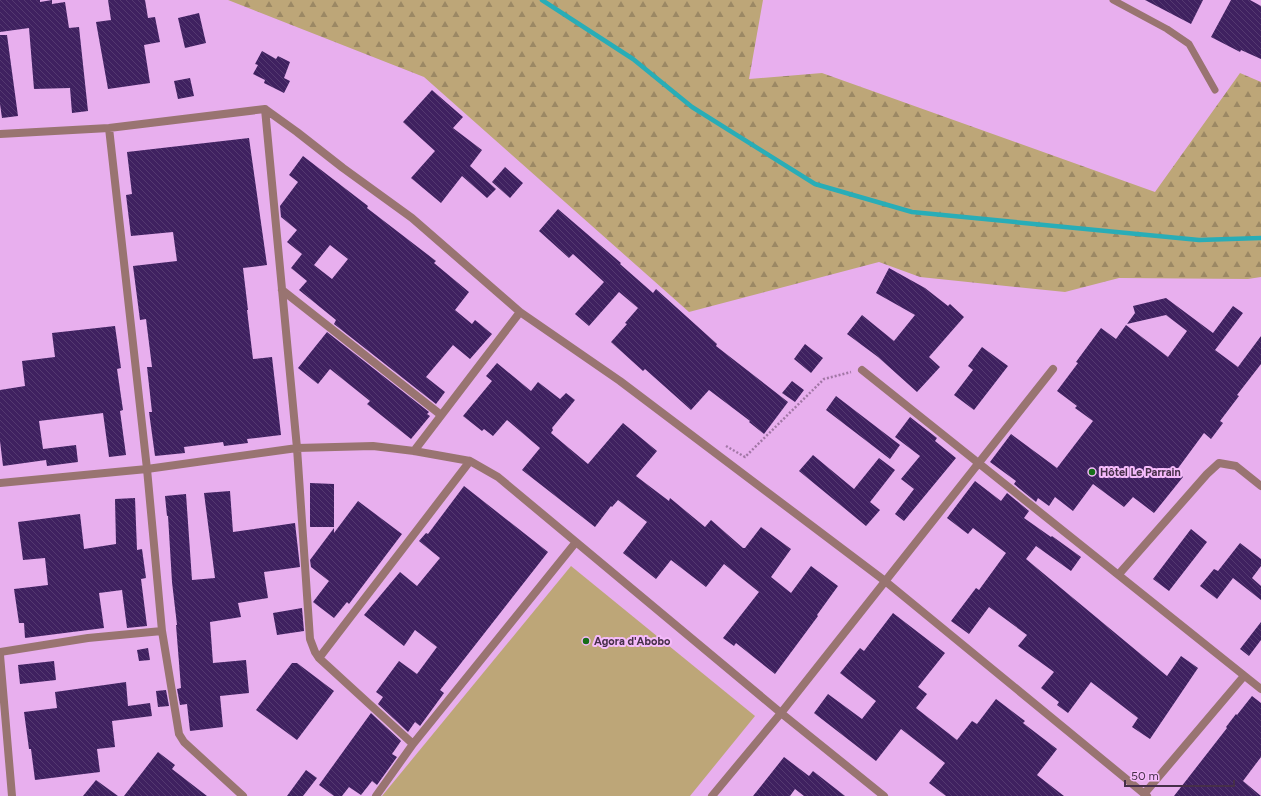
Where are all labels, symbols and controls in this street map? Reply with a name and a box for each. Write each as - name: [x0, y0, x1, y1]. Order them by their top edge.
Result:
- place label: Hôtel Le Parrain: [1100, 466, 1181, 479]
- marker: Hôtel Le Parrain: [1087, 467, 1097, 477]
- place label: Agora d'Abobo: [594, 635, 671, 648]
- marker: Agora d'Abobo: [581, 636, 591, 646]
- scale bar: [1125, 762, 1234, 788]
- text: 50 m: [1131, 769, 1159, 783]

